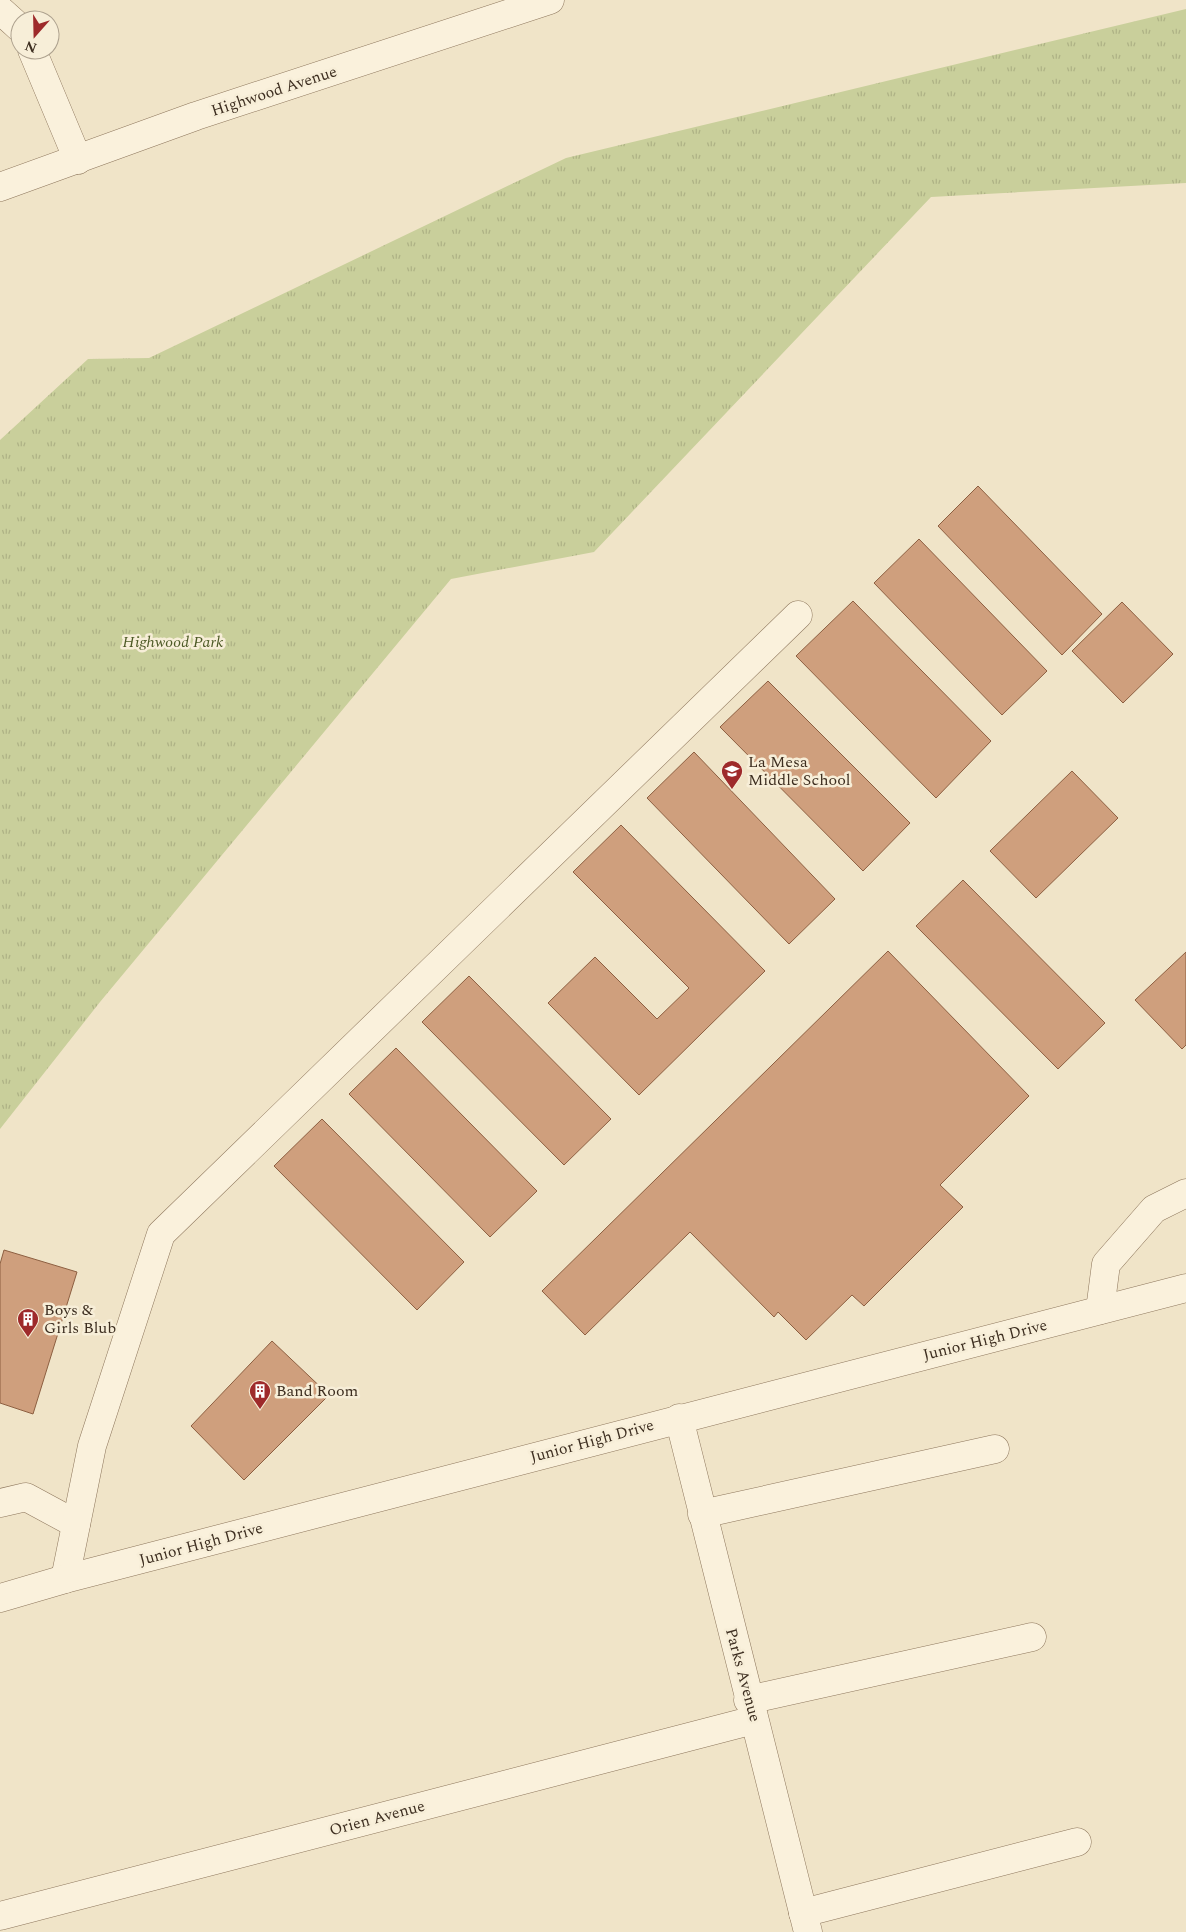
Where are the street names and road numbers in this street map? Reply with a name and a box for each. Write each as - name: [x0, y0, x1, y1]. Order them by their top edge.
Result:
- street label: Highwood Avenue: [208, 59, 340, 123]
- street label: Junior High Drive: [920, 1313, 1050, 1367]
- street label: Junior High Drive: [527, 1413, 657, 1469]
- street label: Junior High Drive: [136, 1516, 266, 1572]
- street label: Parks Avenue: [719, 1625, 767, 1725]
- street label: Orien Avenue: [326, 1794, 428, 1842]

